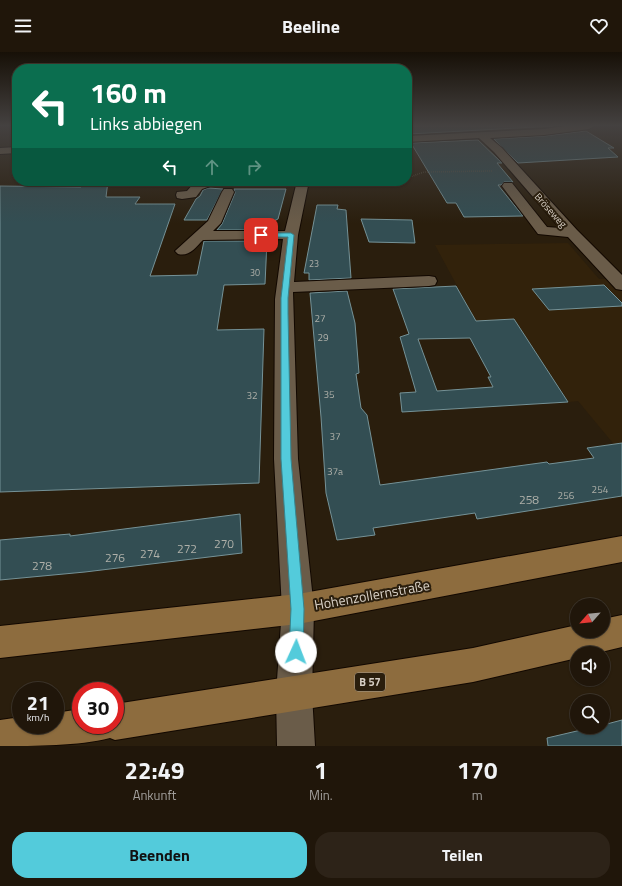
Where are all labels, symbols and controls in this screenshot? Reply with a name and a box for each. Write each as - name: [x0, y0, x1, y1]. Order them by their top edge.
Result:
- text: Beeline: [282, 13, 340, 40]
- icon: menu: [12, 15, 34, 37]
- icon: heart: [588, 15, 610, 37]
- text: 160 m: [90, 71, 167, 114]
- icon: left: [24, 80, 76, 132]
- text: Links abbiegen: [90, 110, 202, 137]
- icon: left: [159, 156, 181, 178]
- icon: ahead: [201, 156, 223, 178]
- icon: right: [243, 156, 265, 178]
- street label: Bröseweg: [531, 190, 570, 231]
- pin: [244, 218, 278, 252]
- icon: arrive: [250, 224, 272, 246]
- house number: 23: [309, 257, 319, 270]
- house number: 30: [250, 266, 260, 279]
- house number: 27: [314, 311, 326, 326]
- house number: 29: [317, 330, 329, 345]
- house number: 35: [323, 387, 335, 402]
- house number: 32: [246, 388, 258, 403]
- house number: 37: [329, 429, 341, 444]
- house number: 37a: [327, 464, 343, 479]
- house number: 254: [592, 482, 609, 497]
- house number: 256: [558, 488, 575, 503]
- house number: 258: [519, 490, 539, 509]
- house number: 270: [214, 534, 234, 553]
- house number: 272: [177, 539, 197, 558]
- house number: 274: [140, 544, 160, 563]
- house number: 276: [105, 548, 125, 567]
- house number: 278: [32, 556, 52, 575]
- street label: Hohenzollernstraße: [313, 574, 431, 615]
- north arrow: [570, 598, 610, 638]
- map controls: [570, 598, 610, 734]
- position arrow: [275, 631, 317, 673]
- button: sound: [570, 646, 610, 686]
- road number: B 57: [355, 673, 385, 691]
- speed limit sign: 30: [72, 682, 124, 734]
- text: 21: [27, 687, 49, 718]
- button: search: [570, 694, 610, 734]
- text: km/h: [27, 710, 49, 725]
- text: 22:49: [125, 752, 184, 788]
- text: 1: [314, 752, 328, 788]
- text: 170: [457, 752, 497, 788]
- text: Ankunft: [133, 785, 176, 805]
- text: Min.: [309, 785, 333, 805]
- text: m: [472, 785, 483, 805]
- button: Beenden: [12, 832, 307, 878]
- button: Teilen: [315, 832, 610, 878]

